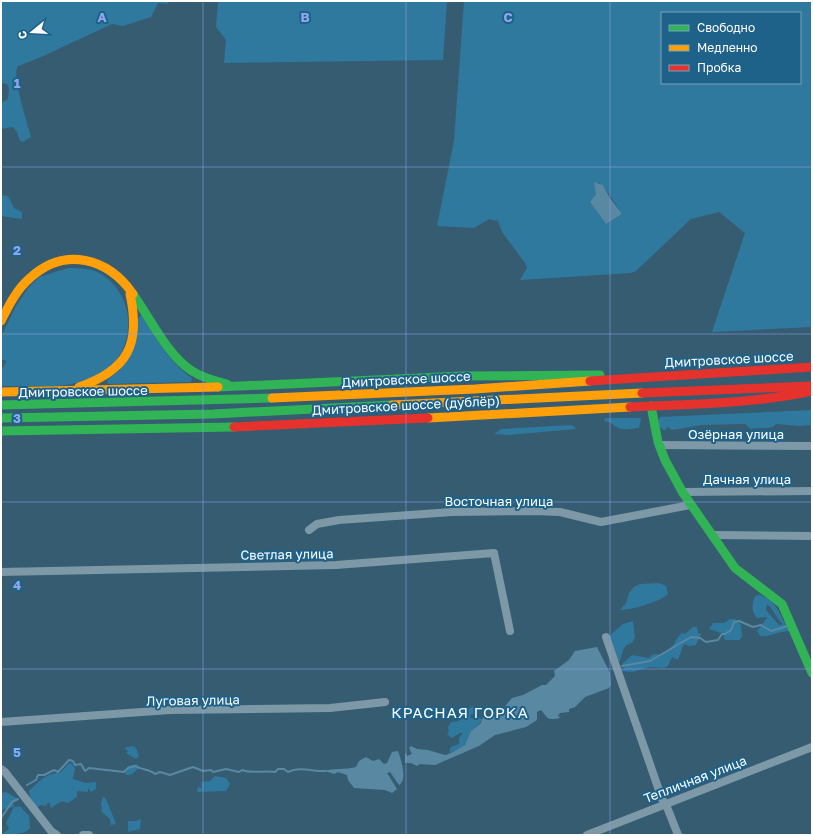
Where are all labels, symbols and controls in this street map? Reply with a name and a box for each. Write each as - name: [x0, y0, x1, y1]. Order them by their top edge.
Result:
- text: A: [97, 9, 107, 25]
- text: B: [300, 9, 310, 25]
- text: C: [503, 9, 513, 25]
- north arrow: [12, 12, 52, 52]
- legend: [661, 12, 801, 84]
- text: Свободно: [697, 20, 755, 35]
- text: С: [15, 29, 29, 41]
- text: Медленно: [697, 40, 757, 55]
- text: Пробка: [697, 60, 741, 75]
- text: 1: [14, 75, 21, 91]
- text: 2: [13, 242, 21, 258]
- street label: Дмитровское шоссе: [664, 348, 794, 370]
- street label: Дмитровское шоссе: [341, 368, 471, 390]
- street label: Дмитровское шоссе: [18, 382, 148, 400]
- street label: Дмитровское шоссе (дублёр): [312, 392, 500, 418]
- text: 3: [13, 410, 21, 426]
- street label: Озёрная улица: [688, 426, 784, 442]
- street label: Дачная улица: [703, 471, 791, 487]
- street label: Восточная улица: [445, 493, 553, 509]
- street label: Светлая улица: [240, 545, 334, 563]
- text: 4: [13, 577, 21, 593]
- street label: Луговая улица: [146, 691, 240, 709]
- district label: КРАСНАЯ ГОРКА: [391, 703, 529, 721]
- text: 5: [13, 744, 21, 760]
- street label: Тепличная улица: [641, 752, 749, 806]

